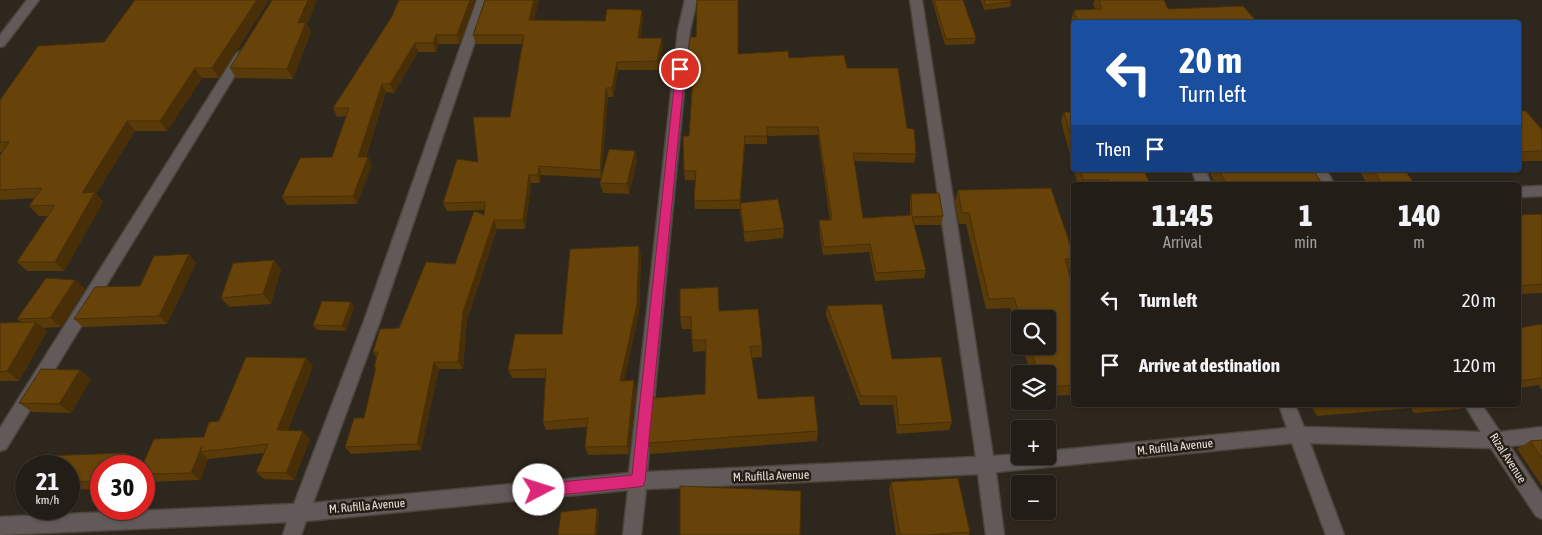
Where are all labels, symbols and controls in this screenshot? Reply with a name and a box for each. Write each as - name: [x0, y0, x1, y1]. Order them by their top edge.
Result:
- icon: left: [1096, 40, 1161, 105]
- text: 20 m: [1179, 40, 1242, 80]
- pin: [659, 48, 701, 90]
- icon: arrive: [666, 55, 694, 83]
- text: Turn left: [1179, 81, 1246, 107]
- icon: arrive: [1141, 135, 1169, 163]
- text: Then: [1096, 138, 1131, 160]
- text: 11:45: [1152, 198, 1213, 232]
- text: 1: [1299, 198, 1313, 232]
- text: 140: [1398, 198, 1440, 232]
- text: Arrival: [1163, 233, 1202, 251]
- text: min: [1294, 233, 1317, 251]
- text: m: [1413, 233, 1425, 251]
- icon: left: [1096, 286, 1124, 314]
- text: Turn left: [1139, 289, 1197, 311]
- text: 20 m: [1462, 289, 1496, 311]
- map controls: [1011, 310, 1056, 520]
- button: search: [1011, 310, 1056, 355]
- icon: arrive: [1096, 351, 1124, 379]
- text: Arrive at destination: [1139, 354, 1280, 376]
- text: 120 m: [1453, 354, 1496, 376]
- button: layers: [1011, 365, 1056, 410]
- button: +: [1011, 420, 1056, 465]
- street label: Rizal Avenue: [1487, 430, 1529, 486]
- street label: M. Rufilla Avenue: [1136, 436, 1214, 458]
- speed limit sign: 30: [90, 455, 155, 520]
- position arrow: [512, 463, 564, 515]
- text: 21: [36, 467, 59, 495]
- street label: M. Rufilla Avenue: [733, 468, 809, 484]
- button: −: [1011, 475, 1056, 520]
- text: km/h: [36, 493, 59, 507]
- street label: M. Rufilla Avenue: [328, 496, 406, 516]

